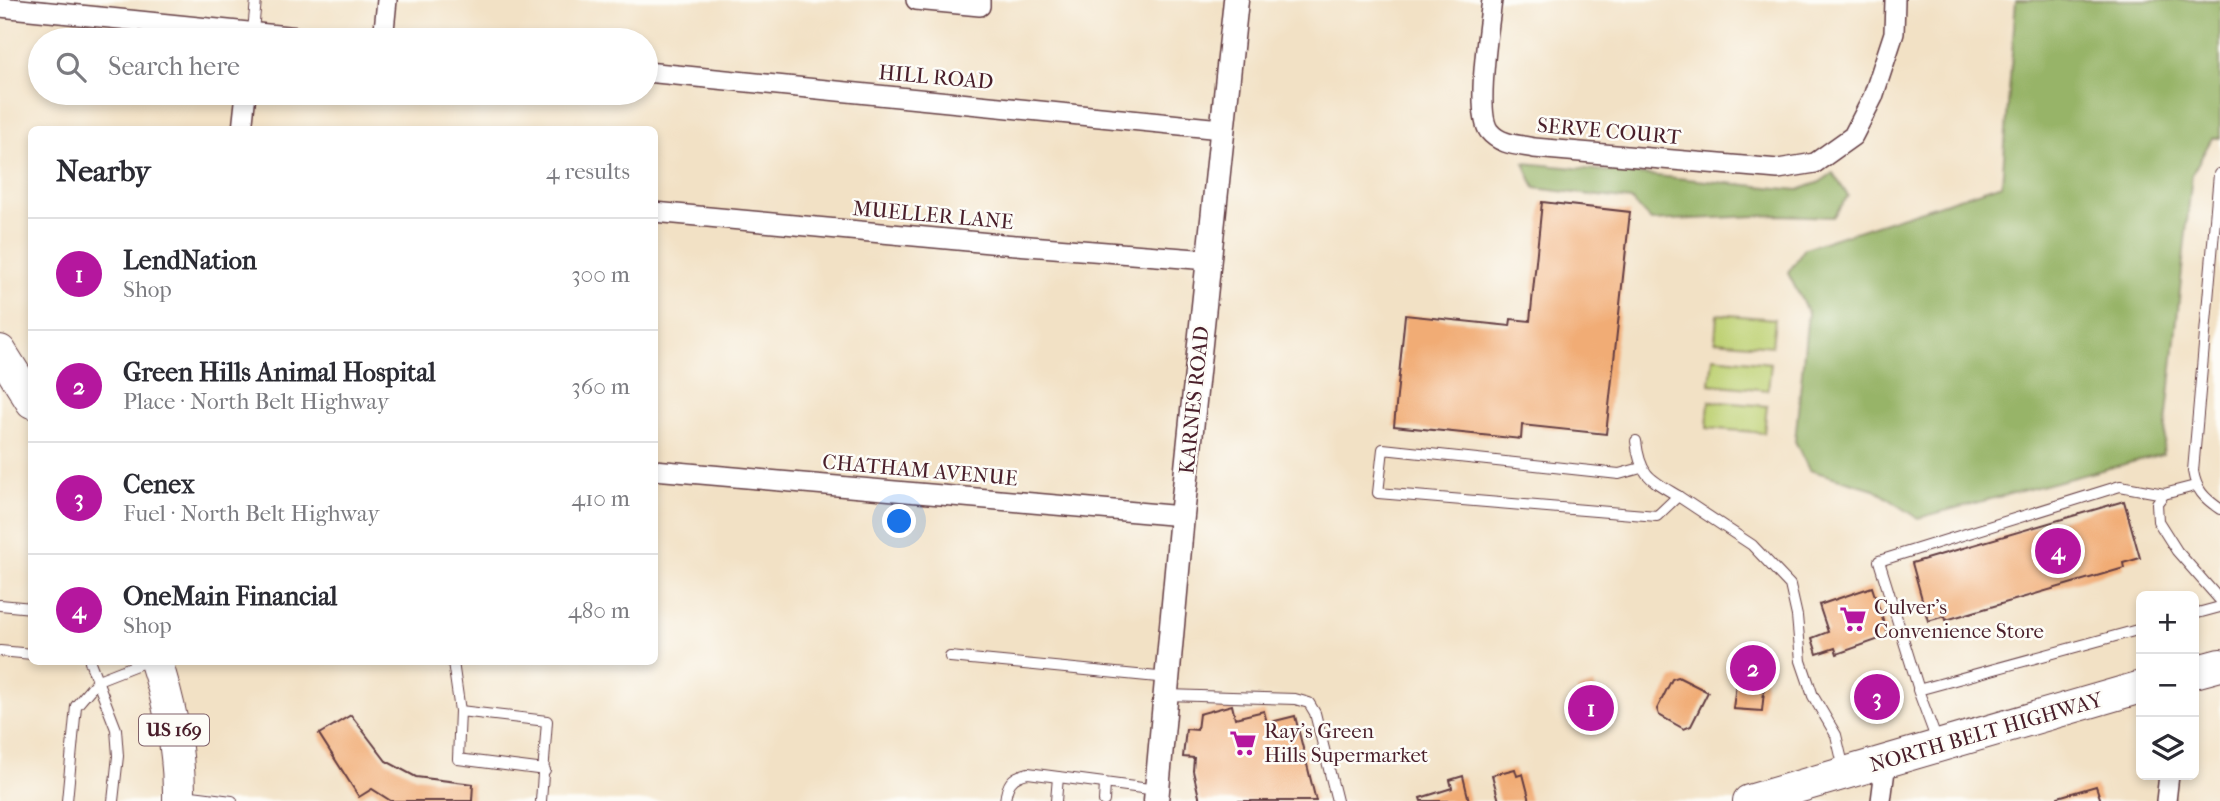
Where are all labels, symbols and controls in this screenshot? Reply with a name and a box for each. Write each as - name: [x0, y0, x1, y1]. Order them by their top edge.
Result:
- search box: [28, 28, 658, 105]
- icon: search: [52, 48, 90, 86]
- text: Search here: [108, 51, 240, 82]
- street label: HILL ROAD: [878, 60, 994, 94]
- street label: SERVE COURT: [1536, 113, 1683, 149]
- text: Nearby: [56, 154, 151, 189]
- text: 4 results: [546, 158, 630, 185]
- street label: MUELLER LANE: [851, 196, 1015, 234]
- text: LendNation: [123, 245, 257, 276]
- text: 1: [75, 261, 83, 288]
- text: 300 m: [571, 261, 630, 288]
- text: Shop: [123, 276, 172, 303]
- street label: KARNES ROAD: [1174, 325, 1214, 475]
- text: Green Hills Animal Hospital: [123, 357, 436, 388]
- text: 2: [73, 373, 85, 400]
- text: 360 m: [571, 373, 630, 400]
- text: Place · North Belt Highway: [123, 388, 389, 415]
- street label: CHATHAM AVENUE: [821, 450, 1019, 491]
- text: Cenex: [123, 469, 195, 500]
- text: 3: [74, 485, 84, 512]
- text: 410 m: [572, 485, 630, 512]
- text: Fuel · North Belt Highway: [123, 500, 380, 527]
- your location: [882, 504, 916, 538]
- pin: 4: [2035, 525, 2081, 577]
- text: OneMain Financial: [123, 581, 338, 612]
- map controls: [2136, 591, 2199, 780]
- button: +: [2136, 591, 2199, 654]
- place label: Culver's Convenience Store: [1874, 595, 2044, 643]
- text: 4: [72, 597, 86, 624]
- text: 480 m: [568, 597, 630, 624]
- supermarket icon: Culver's Convenience Store: [1838, 604, 1868, 634]
- text: Shop: [123, 612, 172, 639]
- pin: 2: [1730, 642, 1776, 694]
- button: −: [2136, 654, 2199, 717]
- pin: 3: [1854, 671, 1900, 723]
- pin: 1: [1568, 682, 1614, 734]
- street label: NORTH BELT HIGHWAY: [1867, 687, 2106, 777]
- road number: US 169: [139, 715, 209, 746]
- button: layers: [2136, 717, 2199, 780]
- place label: Ray's Green Hills Supermarket: [1264, 719, 1429, 767]
- supermarket icon: Ray's Green Hills Supermarket: [1228, 728, 1258, 758]

